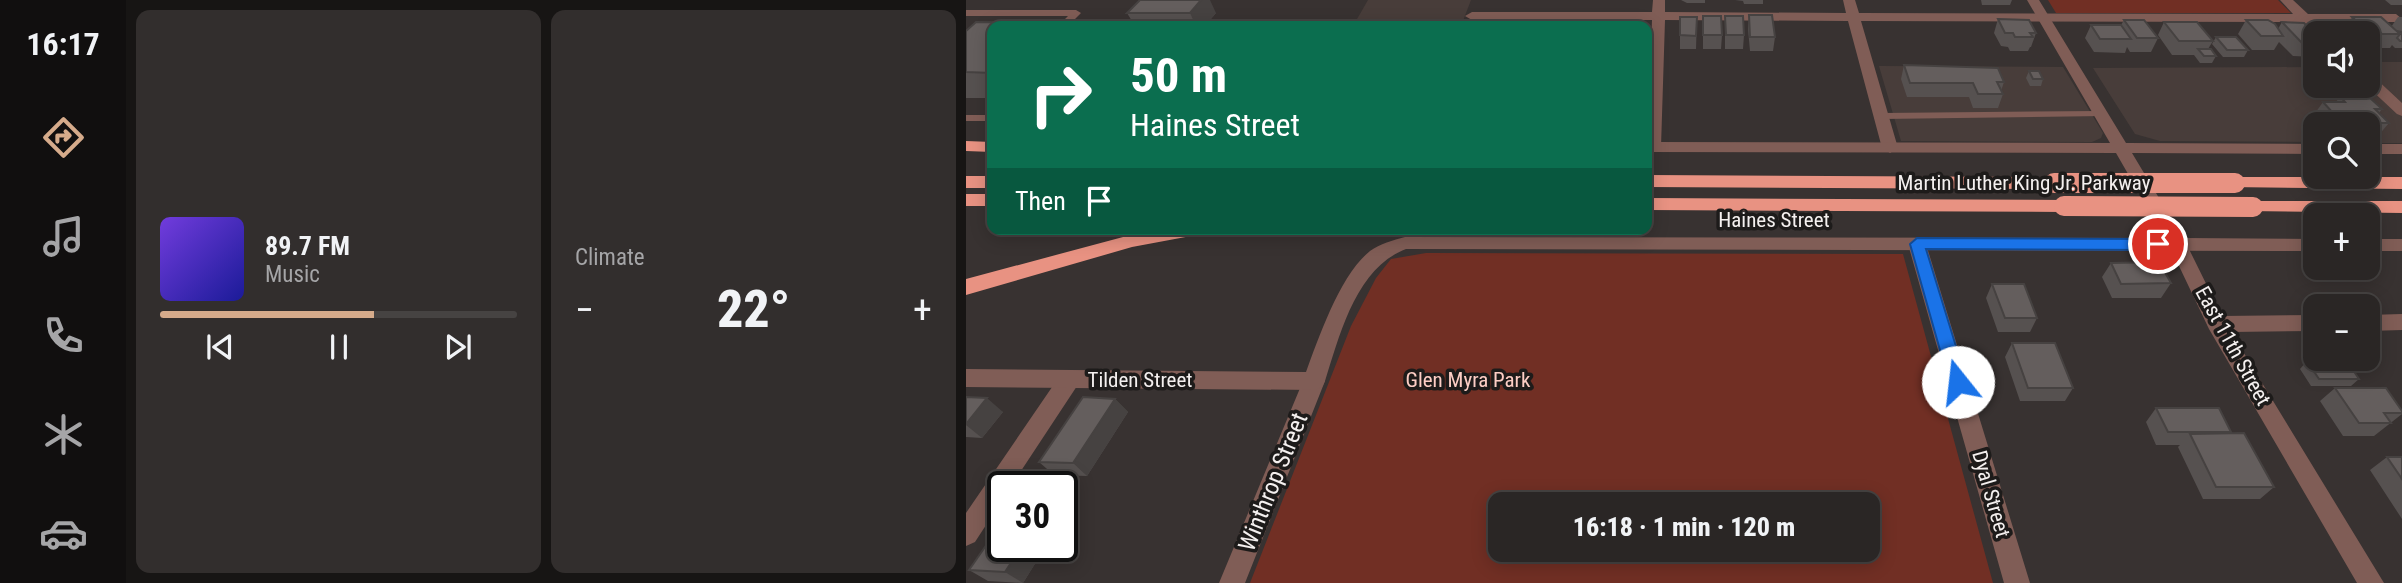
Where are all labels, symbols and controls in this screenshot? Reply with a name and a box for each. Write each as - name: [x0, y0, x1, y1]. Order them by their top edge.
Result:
- map controls: [2303, 21, 2380, 371]
- button: sound: [2303, 21, 2380, 98]
- text: 16:17: [26, 25, 100, 63]
- text: 50 m: [1130, 47, 1227, 104]
- icon: right: [1015, 49, 1106, 140]
- text: Haines Street: [1130, 106, 1300, 144]
- button: search: [2303, 112, 2380, 189]
- icon: directions: [39, 113, 88, 162]
- street label: Martin Luther King Jr. Parkway: [1898, 171, 2151, 195]
- icon: arrive: [1080, 182, 1118, 220]
- text: Then: [1015, 186, 1066, 216]
- button: +: [2303, 203, 2380, 280]
- street label: Haines Street: [1718, 208, 1830, 232]
- icon: music: [39, 212, 88, 261]
- pin: [2128, 214, 2188, 274]
- icon: arrive: [2139, 225, 2177, 263]
- text: 89.7 FM: [265, 231, 350, 261]
- text: Climate: [575, 244, 645, 271]
- text: Music: [265, 261, 320, 288]
- text: 22°: [717, 279, 790, 340]
- street label: East 11th Street: [2190, 282, 2276, 410]
- text: −: [575, 288, 594, 332]
- text: +: [913, 288, 932, 332]
- button: −: [2303, 294, 2380, 371]
- icon: phone: [39, 311, 88, 360]
- icon: previous: [201, 328, 239, 366]
- icon: pause: [320, 328, 358, 366]
- icon: next: [439, 328, 477, 366]
- position arrow: [1921, 345, 1995, 419]
- street label: Tilden Street: [1087, 368, 1193, 392]
- park label: Glen Myra Park: [1406, 368, 1531, 392]
- street label: Winthrop Street: [1233, 409, 1313, 555]
- icon: climate: [39, 410, 88, 459]
- street label: Dyal Street: [1967, 448, 2015, 540]
- speed limit sign: 30: [987, 471, 1078, 562]
- icon: car: [39, 509, 88, 558]
- text: 16:18 · 1 min · 120 m: [1573, 512, 1795, 542]

